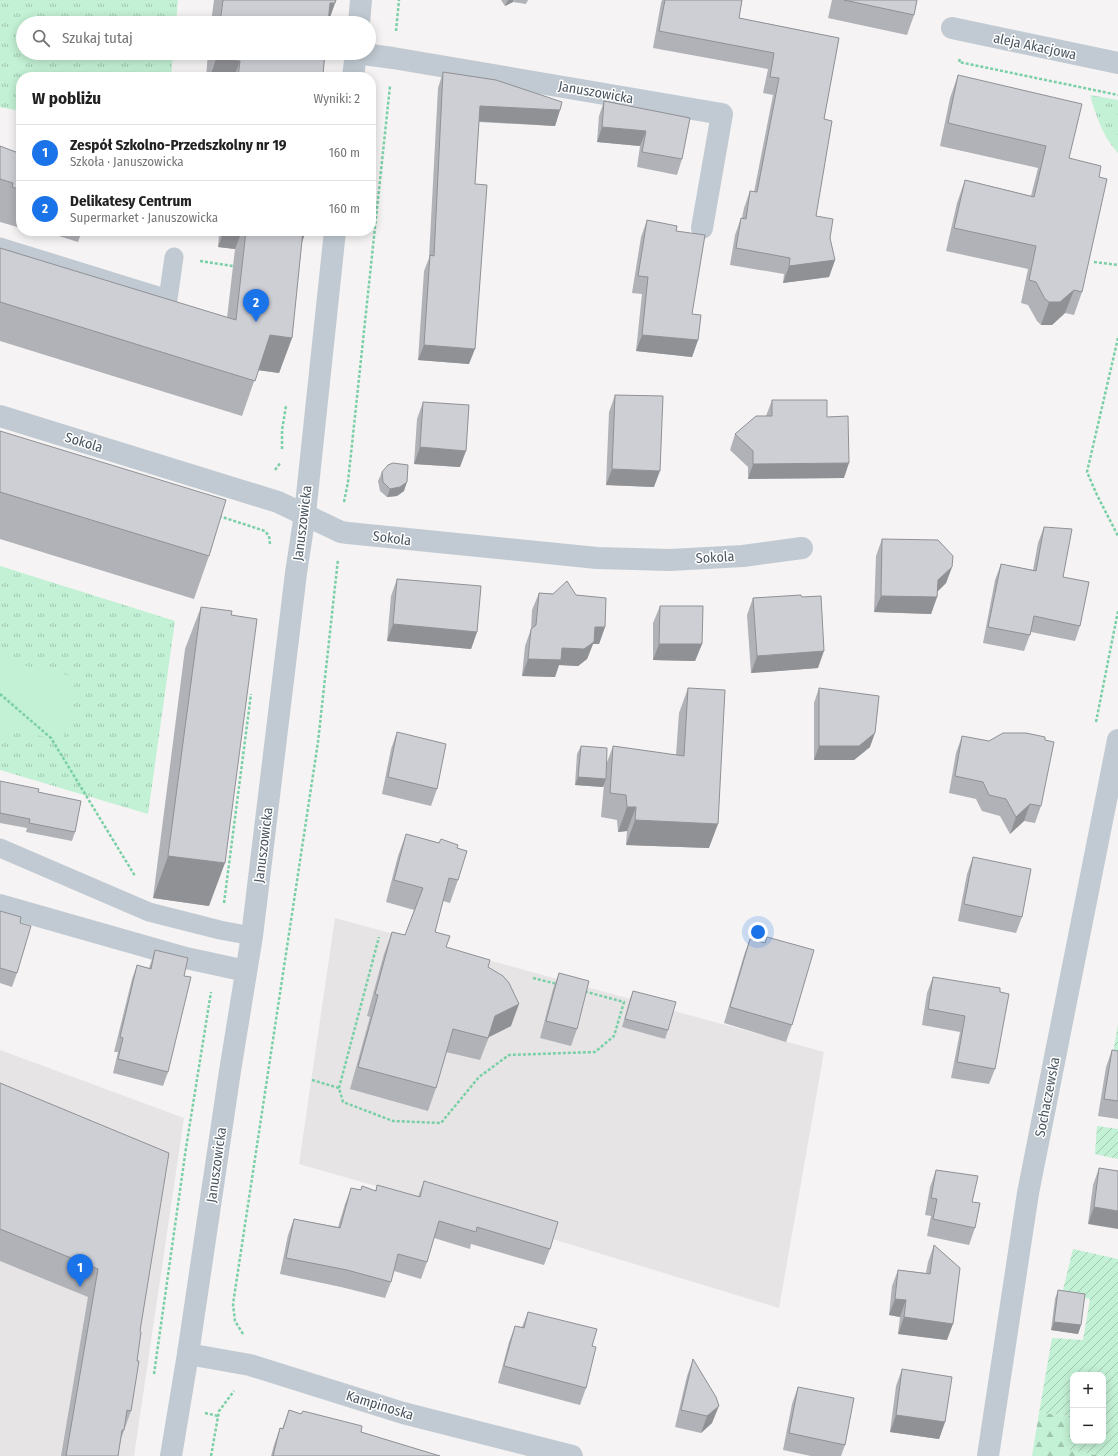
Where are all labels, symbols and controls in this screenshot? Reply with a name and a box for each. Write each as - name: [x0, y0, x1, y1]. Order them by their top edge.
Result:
- search box: [16, 16, 376, 60]
- icon: search: [30, 27, 52, 49]
- text: Szukaj tutaj: [62, 29, 133, 47]
- street label: aleja Akacjowa: [992, 29, 1078, 64]
- street label: Januszowicka: [557, 78, 635, 107]
- text: W pobliżu: [32, 88, 101, 109]
- text: Wyniki: 2: [313, 91, 360, 106]
- text: Zespół Szkolno-Przedszkolny nr 19: [70, 136, 287, 154]
- text: 1: [42, 145, 48, 160]
- text: 160 m: [329, 145, 360, 160]
- text: Szkoła · Januszowicka: [70, 154, 184, 169]
- text: Delikatesy Centrum: [70, 192, 192, 210]
- text: 2: [42, 201, 48, 216]
- text: 160 m: [329, 201, 360, 216]
- text: Supermarket · Januszowicka: [70, 210, 218, 225]
- pin: 2: [243, 289, 269, 322]
- street label: Sokola: [63, 429, 105, 456]
- street label: Januszowicka: [289, 484, 316, 562]
- street label: Sokola: [372, 528, 412, 549]
- street label: Sokola: [695, 548, 735, 567]
- street label: Januszowicka: [250, 806, 277, 884]
- your location: [748, 922, 768, 942]
- street label: Sochaczewska: [1031, 1055, 1064, 1139]
- street label: Januszowicka: [203, 1126, 230, 1204]
- pin: 1: [67, 1254, 93, 1287]
- map controls: [1070, 1372, 1106, 1444]
- button: +: [1070, 1372, 1106, 1408]
- street label: Kampinoska: [344, 1387, 416, 1424]
- button: −: [1070, 1408, 1106, 1444]

